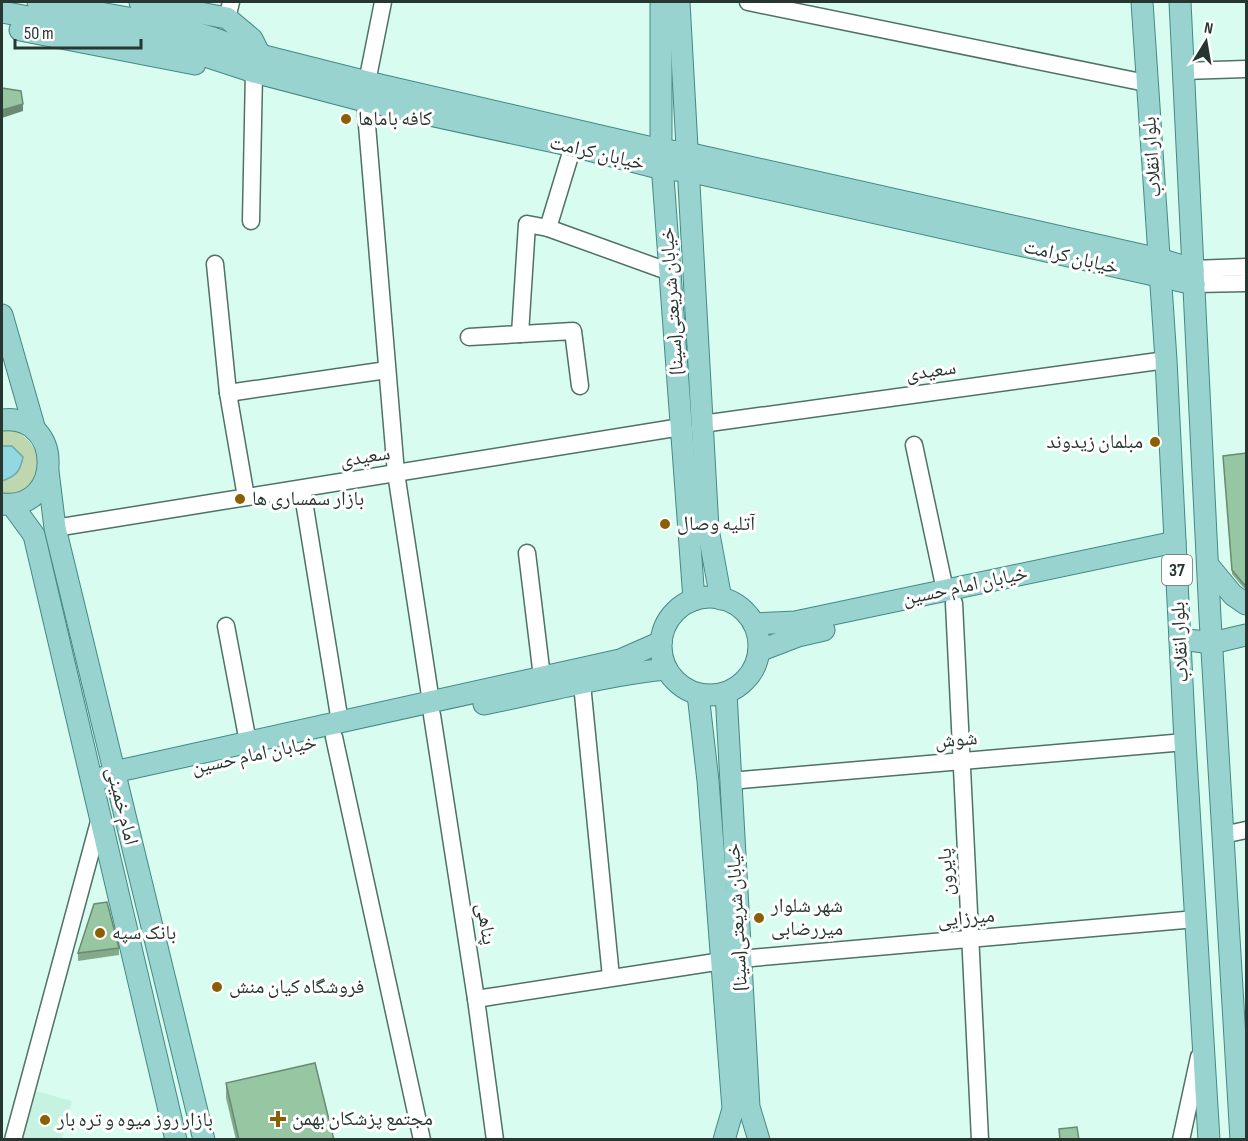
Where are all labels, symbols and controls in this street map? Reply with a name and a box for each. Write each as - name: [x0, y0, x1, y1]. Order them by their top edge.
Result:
- scale bar: [15, 12, 141, 50]
- north arrow: [1176, 12, 1236, 72]
- text: N: [1203, 19, 1215, 39]
- text: 50 m: [24, 23, 54, 44]
- place label: کافه باماها: [358, 107, 432, 131]
- marker: کافه باماها: [339, 112, 353, 126]
- street label: بلوار انقلاب: [1137, 116, 1167, 198]
- street label: خیابان کرامت: [547, 130, 647, 176]
- street label: خیابان شریعتی(سینا): [655, 226, 689, 376]
- street label: خیابان کرامت: [1021, 234, 1121, 280]
- street label: سعیدی: [904, 356, 958, 386]
- place label: مبلمان زیدوند: [1047, 430, 1143, 454]
- marker: مبلمان زیدوند: [1148, 435, 1162, 449]
- street label: سعیدی: [338, 441, 392, 473]
- place label: بازار سمساری ها: [252, 487, 364, 511]
- marker: بازار سمساری ها: [233, 492, 247, 506]
- place label: آتلیه وصال: [677, 512, 756, 536]
- marker: آتلیه وصال: [658, 517, 672, 531]
- road number: 37: [1162, 555, 1192, 585]
- street label: خیابان امام حسین: [900, 561, 1030, 612]
- street label: بلوار انقلاب: [1166, 601, 1194, 683]
- street label: شوش: [934, 726, 978, 754]
- street label: خیابان امام حسین: [189, 730, 319, 781]
- street label: امام خمینی: [100, 764, 143, 848]
- street label: خیابان شریعتی(سینا): [721, 842, 753, 991]
- street label: پایرون: [933, 847, 959, 897]
- place label: شهر شلوار میررضابی: [770, 894, 843, 941]
- street label: پناهی: [471, 902, 501, 947]
- street label: میرزایی: [936, 904, 996, 932]
- marker: شهر شلوار میررضابی: [752, 911, 766, 925]
- place label: بانک سپه: [112, 921, 176, 945]
- marker: بانک سپه: [93, 926, 107, 940]
- place label: فروشگاه کیان منش: [229, 975, 364, 999]
- marker: فروشگاه کیان منش: [210, 980, 224, 994]
- place label: مجتمع پزشکان بهمن: [292, 1107, 433, 1131]
- place label: بازار روز میوه و تره بار: [56, 1108, 213, 1132]
- marker: مجتمع پزشکان بهمن: [269, 1110, 287, 1128]
- marker: بازار روز میوه و تره بار: [38, 1113, 52, 1127]

